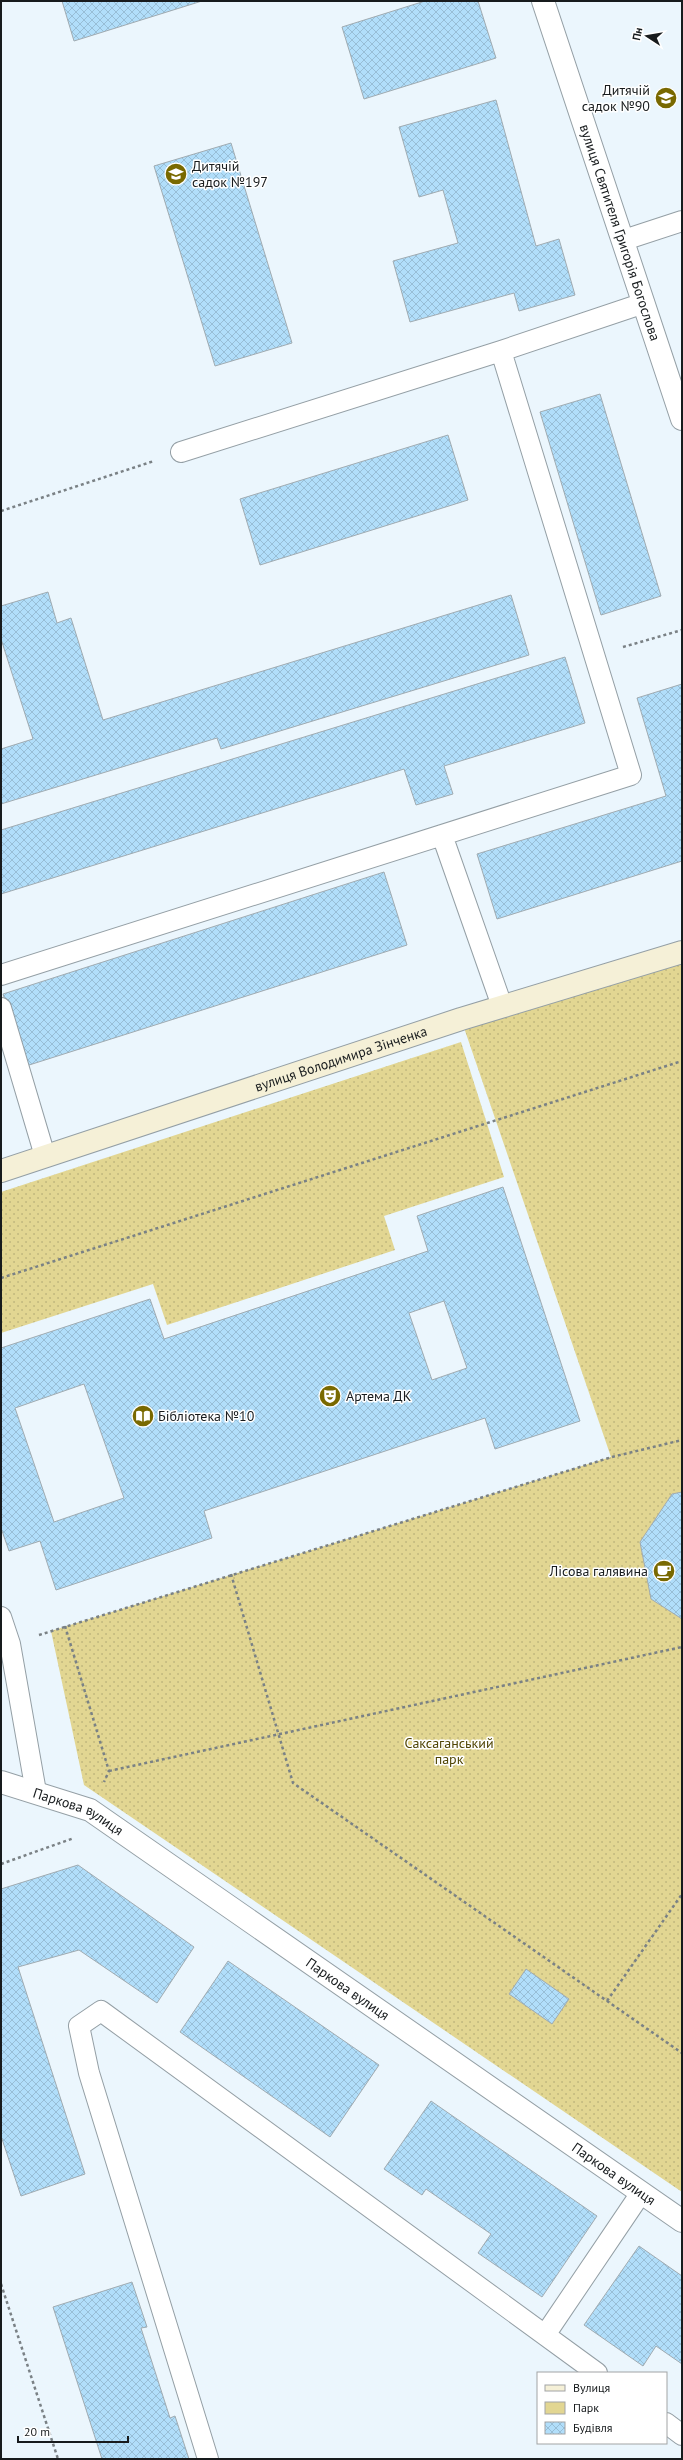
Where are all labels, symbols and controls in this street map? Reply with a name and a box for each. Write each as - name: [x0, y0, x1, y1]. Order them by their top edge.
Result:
- north arrow: [627, 16, 667, 56]
- text: Пн: [629, 26, 645, 42]
- place label: Дитячiй садок №90: [582, 81, 650, 115]
- school or university icon: Дитячiй садок №90: [653, 85, 679, 111]
- street label: вулиця Святителя Григорія Богослова: [576, 122, 664, 343]
- place label: Дитячій садок №197: [192, 157, 268, 191]
- school or university icon: Дитячій садок №197: [163, 161, 189, 187]
- street label: вулиця Володимира Зінченка: [252, 1022, 429, 1096]
- theatre icon: Артема ДК: [317, 1383, 343, 1409]
- place label: Артема ДК: [346, 1387, 412, 1405]
- library icon: Бібліотека №10: [130, 1403, 156, 1429]
- place label: Бібліотека №10: [158, 1407, 255, 1425]
- cafe icon: Лісова галявина: [651, 1558, 677, 1584]
- place label: Лісова галявина: [548, 1562, 648, 1580]
- park label: Саксаганський парк: [404, 1734, 494, 1768]
- street label: Паркова вулиця: [31, 1784, 127, 1839]
- street label: Паркова вулиця: [302, 1954, 393, 2024]
- street label: Паркова вулиця: [568, 2138, 659, 2209]
- legend: [537, 2372, 667, 2444]
- text: Вулиця: [573, 2380, 610, 2395]
- text: Парк: [573, 2400, 599, 2415]
- scale bar: [18, 2418, 128, 2444]
- text: Будівля: [573, 2420, 612, 2435]
- text: 20 m: [24, 2424, 50, 2439]

